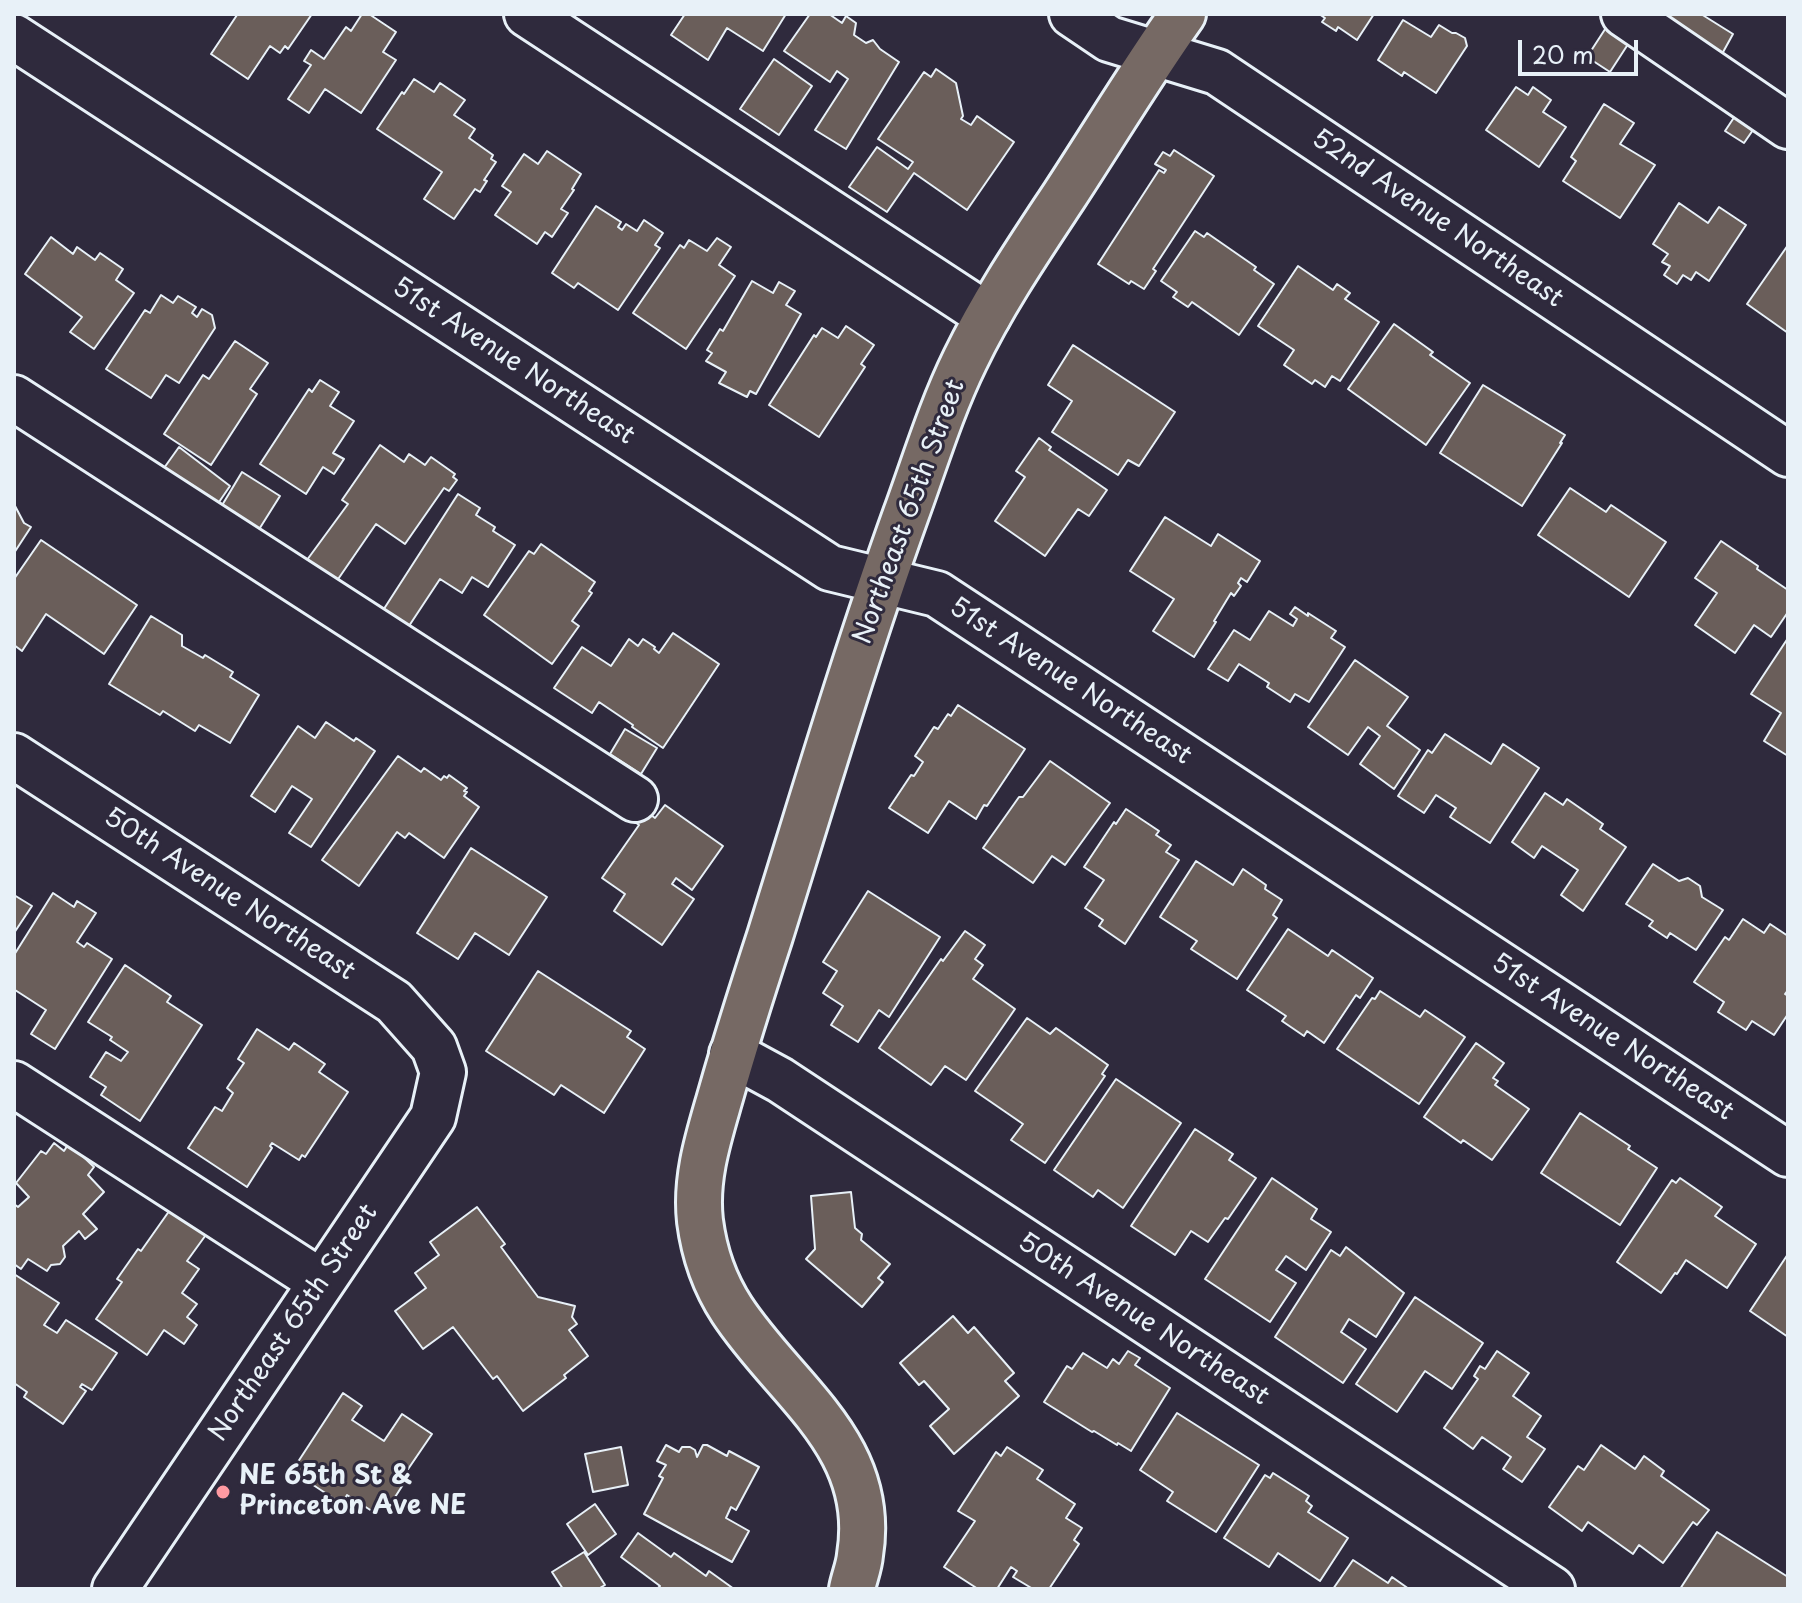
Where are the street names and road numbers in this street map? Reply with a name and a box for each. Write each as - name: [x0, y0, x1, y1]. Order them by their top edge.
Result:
- street label: 52nd Avenue Northeast: [1306, 123, 1568, 315]
- street label: 51st Avenue Northeast: [386, 272, 640, 452]
- street label: Northeast 65th Street: [848, 376, 972, 648]
- street label: 51st Avenue Northeast: [943, 592, 1197, 772]
- street label: 50th Avenue Northeast: [98, 802, 360, 988]
- street label: 51st Avenue Northeast: [1485, 948, 1739, 1128]
- street label: Northeast 65th Street: [203, 1199, 385, 1447]
- street label: 50th Avenue Northeast: [1012, 1227, 1274, 1413]

